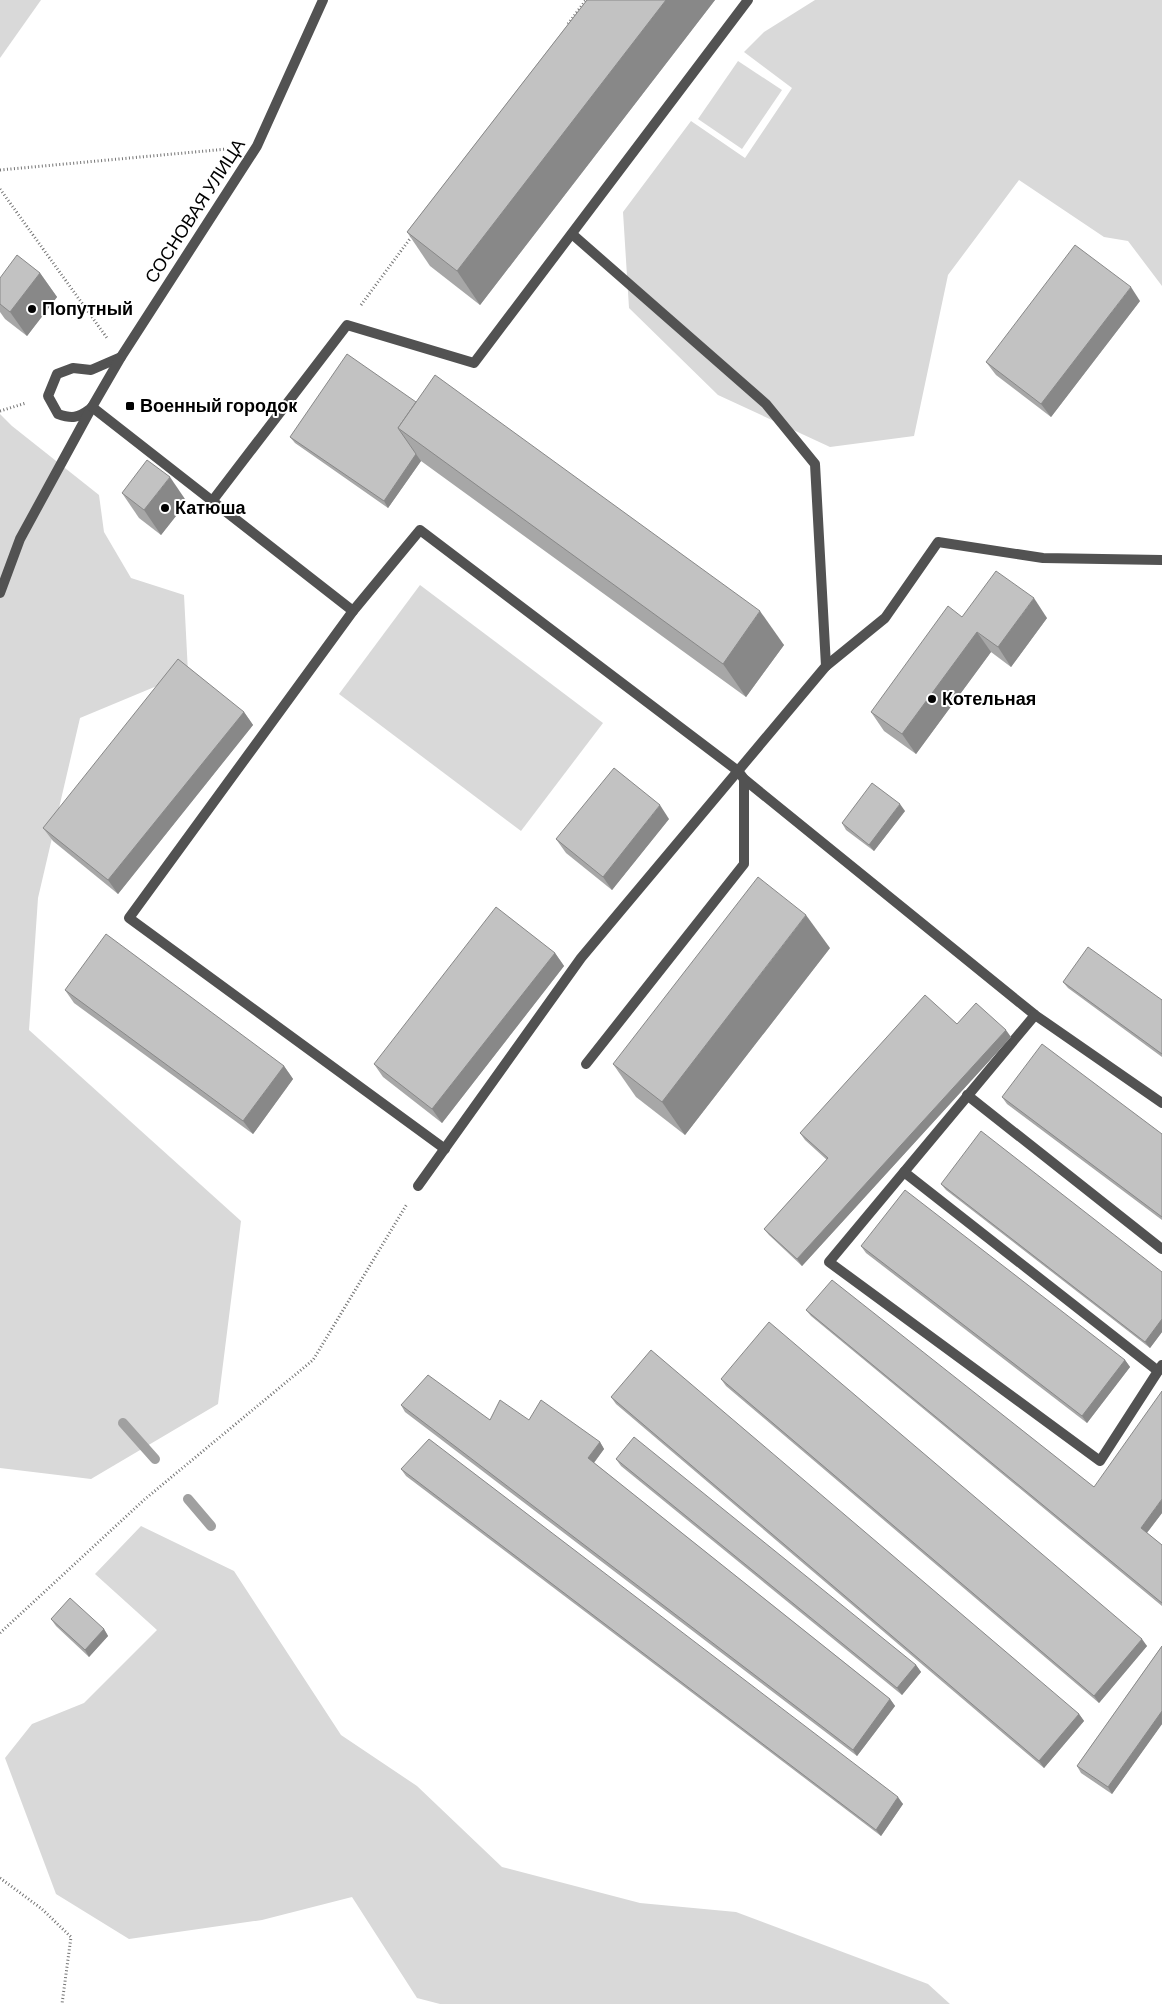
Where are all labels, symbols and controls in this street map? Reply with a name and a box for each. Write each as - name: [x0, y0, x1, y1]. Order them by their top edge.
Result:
- street label: СОСНОВАЯ УЛИЦА: [139, 134, 249, 287]
- place label: Попутный: [42, 297, 133, 319]
- marker: Попутный: [26, 303, 38, 315]
- place label: Военный городок: [140, 394, 298, 416]
- marker: Военный городок: [124, 400, 136, 412]
- place label: Катюша: [175, 496, 246, 518]
- marker: Катюша: [159, 502, 171, 514]
- place label: Котельная: [942, 687, 1036, 709]
- marker: Котельная: [926, 693, 938, 705]

